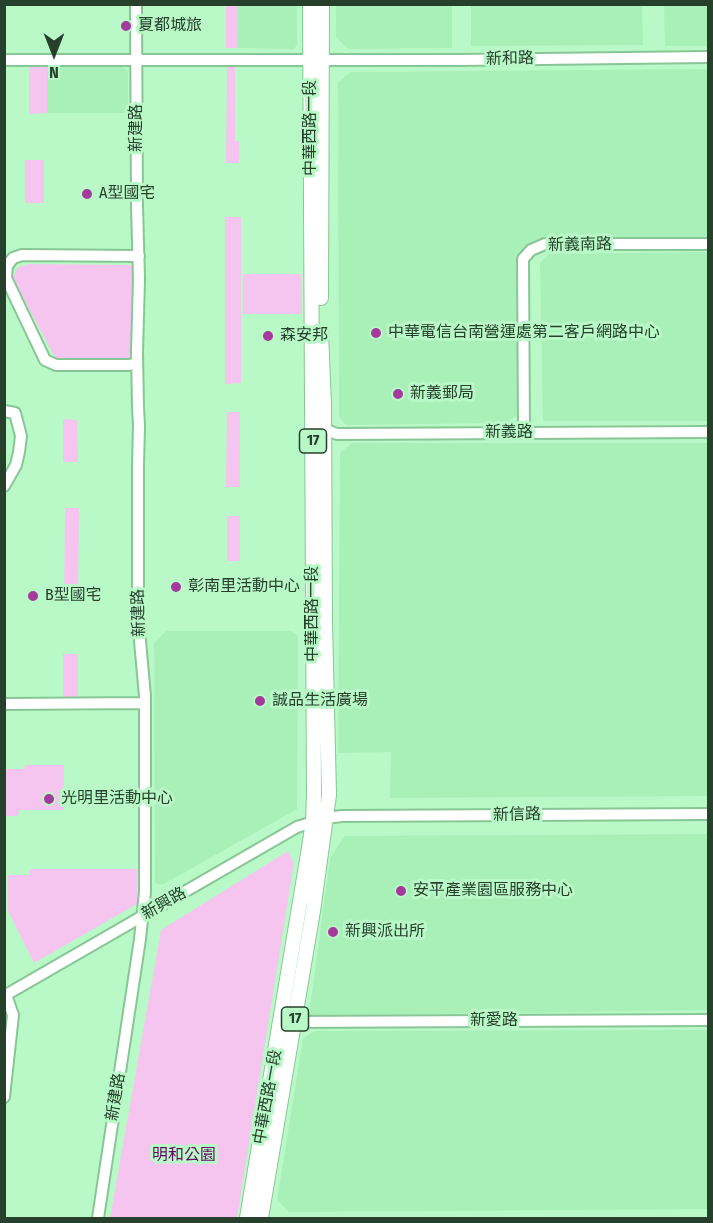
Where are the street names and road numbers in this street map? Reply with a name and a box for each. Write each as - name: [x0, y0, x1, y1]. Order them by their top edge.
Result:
- street label: 新和路: [486, 49, 534, 69]
- street label: 中華西路一段: [301, 80, 321, 176]
- street label: 新建路: [127, 104, 147, 152]
- street label: 新義南路: [548, 235, 612, 255]
- street label: 新義路: [485, 423, 533, 443]
- road number: 17: [300, 429, 326, 453]
- street label: 中華西路一段: [303, 566, 323, 662]
- street label: 新建路: [129, 589, 149, 637]
- street label: 新信路: [493, 805, 541, 825]
- street label: 新興路: [138, 884, 190, 924]
- road number: 17: [282, 1007, 308, 1031]
- street label: 新愛路: [470, 1011, 518, 1031]
- street label: 中華西路一段: [250, 1048, 286, 1146]
- street label: 新建路: [103, 1072, 129, 1122]

